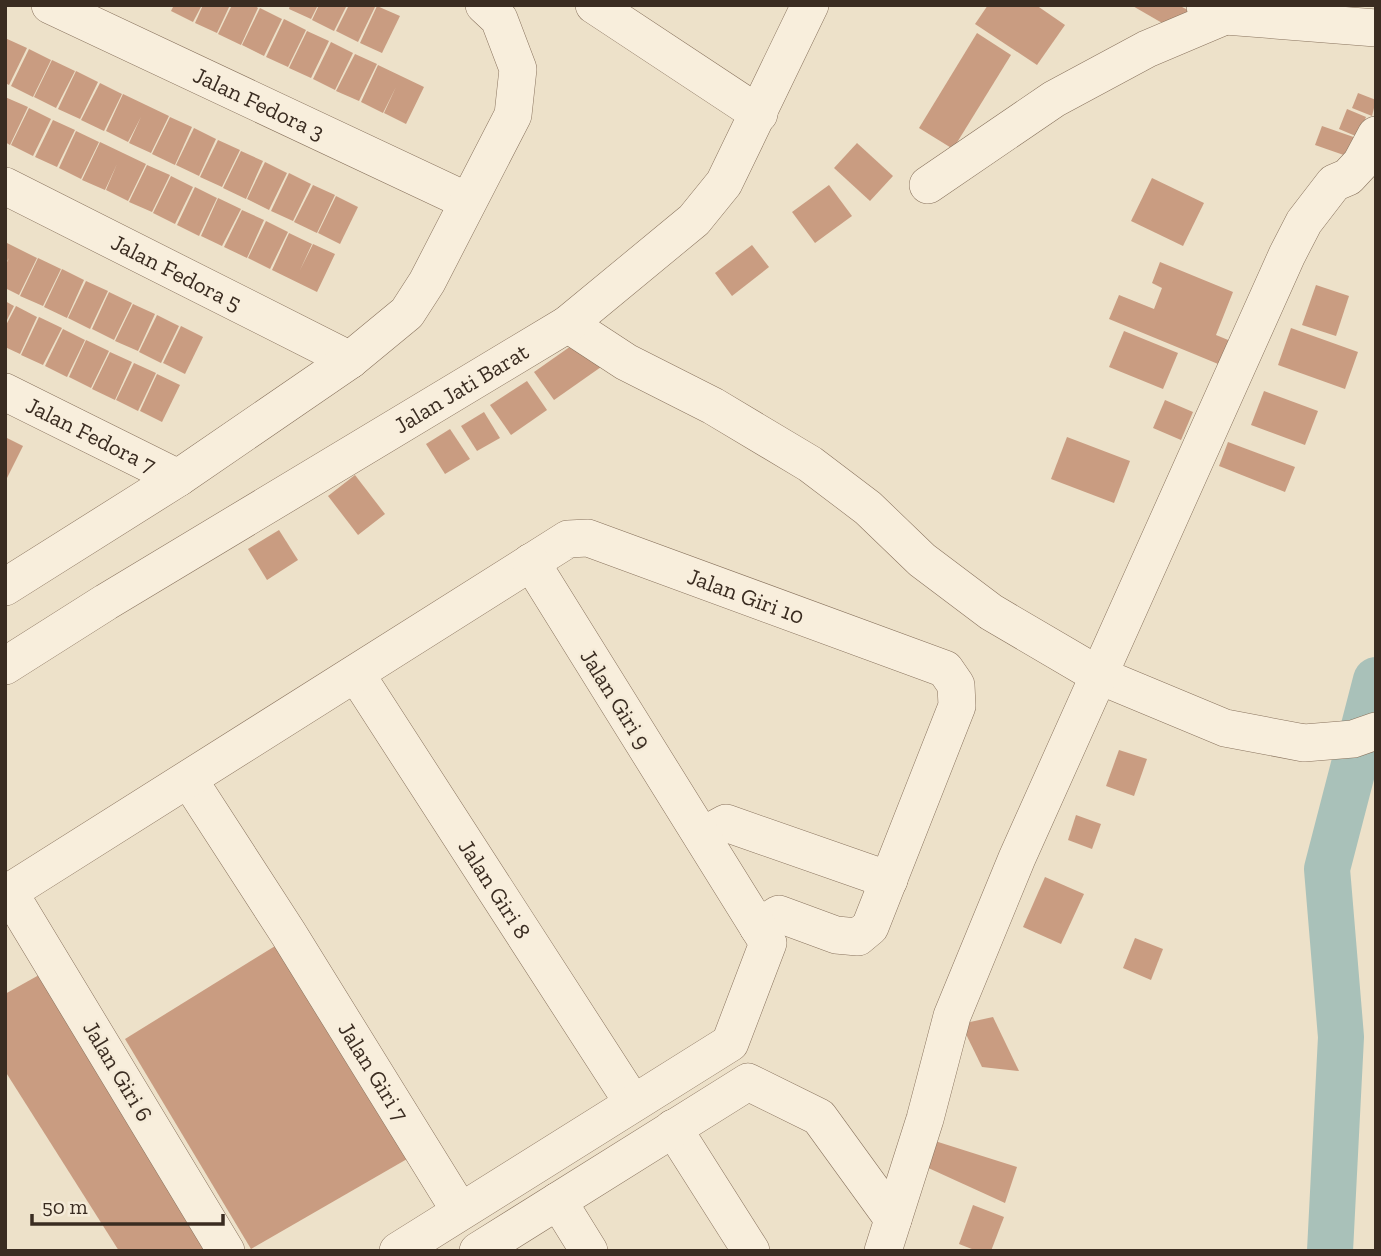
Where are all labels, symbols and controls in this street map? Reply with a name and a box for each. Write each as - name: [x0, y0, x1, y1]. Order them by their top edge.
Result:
- street label: Jalan Fedora 3: [189, 60, 329, 146]
- street label: Jalan Fedora 5: [107, 228, 246, 317]
- street label: Jalan Jati Barat: [389, 337, 534, 439]
- street label: Jalan Fedora 7: [22, 391, 161, 479]
- street label: Jalan Giri 10: [684, 562, 808, 630]
- street label: Jalan Giri 9: [574, 644, 658, 754]
- street label: Jalan Giri 8: [453, 834, 537, 944]
- street label: Jalan Giri 6: [77, 1016, 159, 1126]
- street label: Jalan Giri 7: [332, 1017, 415, 1126]
- scale bar: [32, 1182, 222, 1226]
- text: 50 m: [42, 1194, 88, 1219]

